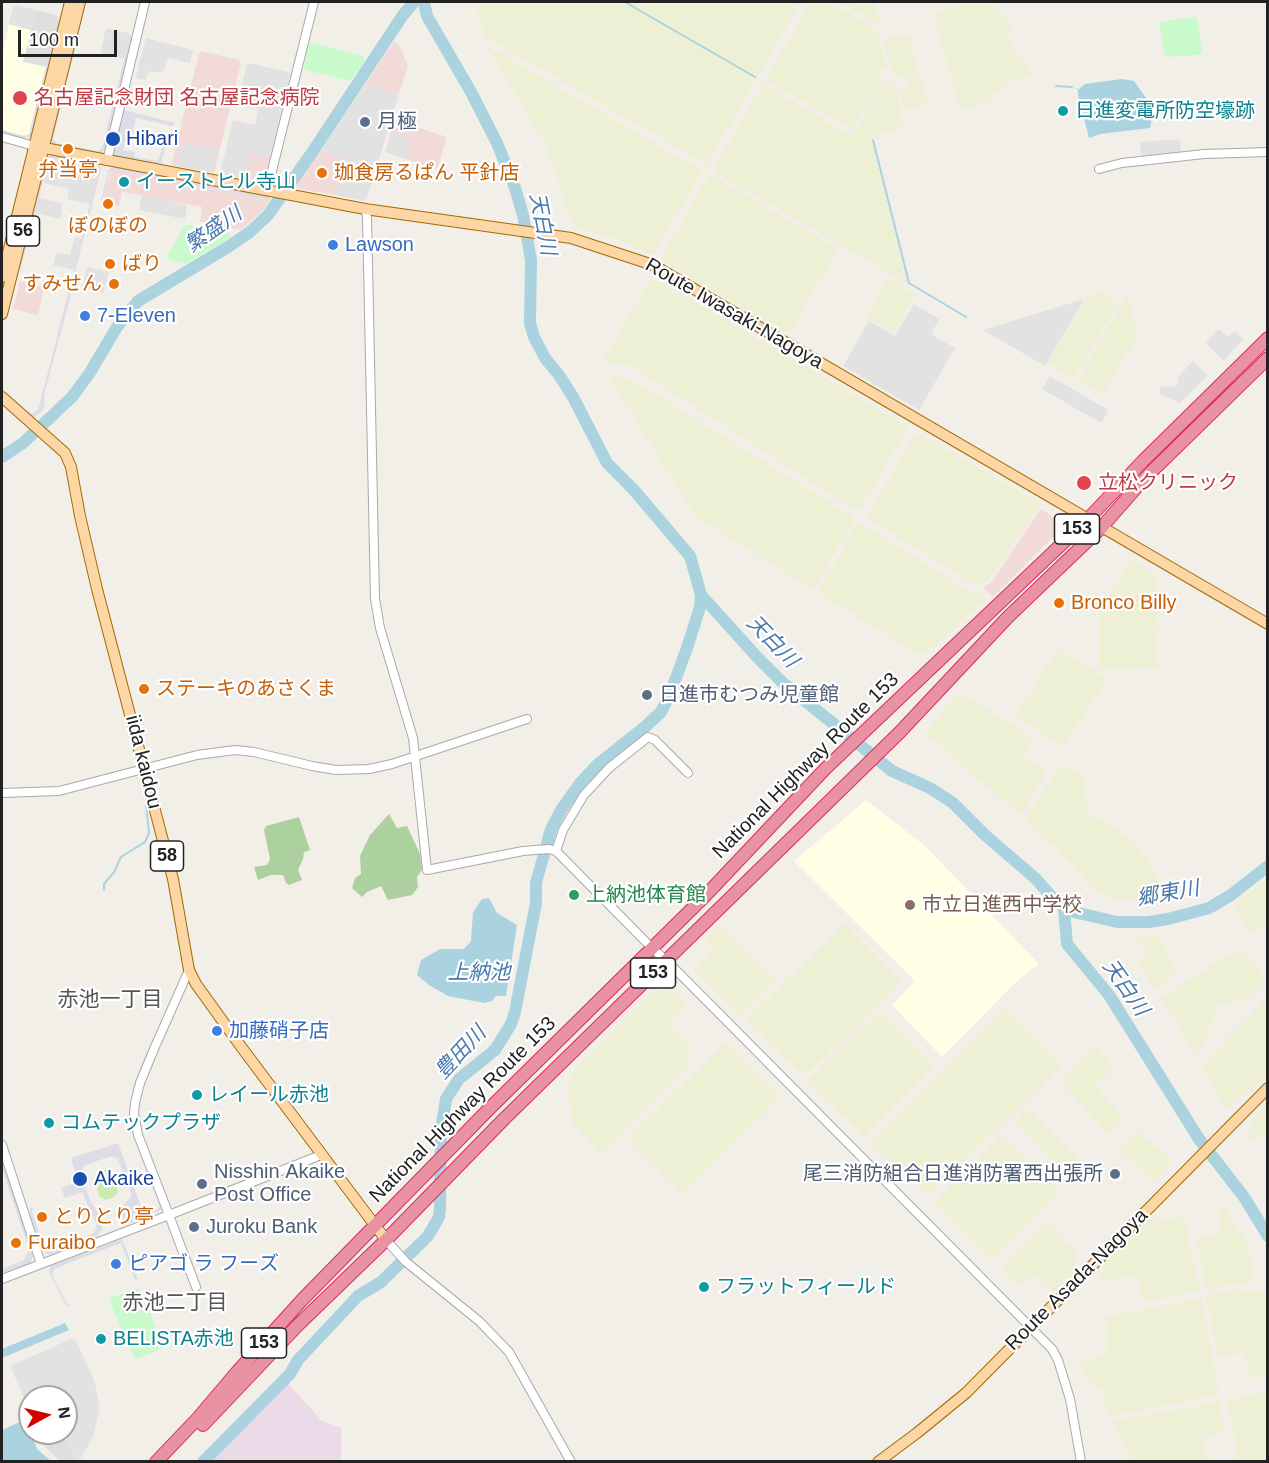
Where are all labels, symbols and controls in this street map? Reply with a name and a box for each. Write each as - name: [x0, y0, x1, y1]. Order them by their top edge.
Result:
- scale bar: [21, 18, 120, 56]
- text: 100 m: [29, 30, 79, 50]
- place label: 名古屋記念財団 名古屋記念病院: [34, 86, 320, 110]
- marker: 名古屋記念財団 名古屋記念病院: [11, 89, 29, 107]
- place label: 日進変電所防空壕跡: [1075, 99, 1255, 123]
- marker: 日進変電所防空壕跡: [1056, 104, 1070, 118]
- place label: 月極: [377, 110, 417, 134]
- marker: 月極: [358, 115, 372, 129]
- place label: Hibari: [126, 127, 178, 151]
- marker: Hibari: [104, 130, 122, 148]
- marker: 弁当亭: [61, 142, 75, 156]
- place label: 弁当亭: [38, 158, 98, 182]
- place label: 珈食房るぱん 平針店: [334, 161, 520, 185]
- marker: 珈食房るぱん 平針店: [315, 166, 329, 180]
- place label: イーストヒル寺山: [136, 170, 296, 194]
- marker: イーストヒル寺山: [117, 175, 131, 189]
- water label: 天白川: [524, 191, 560, 257]
- marker: ぼのぼの: [101, 197, 115, 211]
- water label: 繁盛川: [181, 202, 247, 258]
- place label: ぼのぼの: [68, 214, 148, 238]
- road number: 56: [7, 216, 40, 246]
- place label: Lawson: [345, 233, 414, 257]
- marker: Lawson: [326, 238, 340, 252]
- place label: ばり: [122, 252, 162, 276]
- street label: Route Iwasaki-Nagoya: [641, 253, 827, 375]
- marker: ばり: [103, 257, 117, 271]
- place label: すみせん: [22, 272, 102, 296]
- marker: すみせん: [107, 277, 121, 291]
- place label: 7-Eleven: [97, 304, 176, 328]
- marker: 7-Eleven: [78, 309, 92, 323]
- place label: 立松クリニック: [1098, 471, 1238, 495]
- marker: 立松クリニック: [1075, 474, 1093, 492]
- road number: 153: [1054, 514, 1100, 544]
- place label: Bronco Billy: [1071, 591, 1177, 615]
- marker: Bronco Billy: [1052, 596, 1066, 610]
- water label: 天白川: [741, 611, 803, 673]
- street label: National Highway Route 153: [708, 668, 904, 864]
- place label: ステーキのあさくま: [156, 677, 336, 701]
- marker: ステーキのあさくま: [137, 682, 151, 696]
- place label: 日進市むつみ児童館: [659, 683, 839, 707]
- marker: 日進市むつみ児童館: [640, 688, 654, 702]
- street label: iida kaidou: [120, 713, 166, 811]
- road number: 58: [150, 841, 184, 871]
- water label: 郷東川: [1135, 876, 1201, 912]
- place label: 上納池体育館: [586, 883, 706, 907]
- marker: 上納池体育館: [567, 888, 581, 902]
- place label: 市立日進西中学校: [922, 893, 1082, 917]
- marker: 市立日進西中学校: [903, 898, 917, 912]
- water label: 天白川: [1097, 955, 1153, 1021]
- road number: 153: [630, 958, 676, 988]
- water label: 上納池: [448, 960, 510, 986]
- district label: 赤池一丁目: [58, 987, 162, 1013]
- street label: National Highway Route 153: [365, 1012, 561, 1208]
- place label: 加藤硝子店: [229, 1019, 329, 1043]
- water label: 豊田川: [430, 1021, 492, 1085]
- marker: 加藤硝子店: [210, 1024, 224, 1038]
- place label: レイール赤池: [209, 1083, 329, 1107]
- marker: レイール赤池: [190, 1088, 204, 1102]
- place label: コムテックプラザ: [61, 1111, 221, 1135]
- marker: コムテックプラザ: [42, 1116, 56, 1130]
- place label: Nisshin Akaike Post Office: [214, 1160, 345, 1207]
- place label: 尾三消防組合日進消防署西出張所: [803, 1162, 1103, 1186]
- place label: Akaike: [94, 1167, 154, 1191]
- marker: 尾三消防組合日進消防署西出張所: [1108, 1167, 1122, 1181]
- marker: Akaike: [71, 1170, 89, 1188]
- marker: Nisshin Akaike Post Office: [195, 1177, 209, 1191]
- street label: Route Asada-Nagoya: [1001, 1204, 1153, 1356]
- place label: とりとり亭: [54, 1205, 154, 1229]
- marker: とりとり亭: [35, 1210, 49, 1224]
- place label: Juroku Bank: [206, 1215, 317, 1239]
- marker: Juroku Bank: [187, 1220, 201, 1234]
- place label: Furaibo: [28, 1231, 96, 1255]
- marker: Furaibo: [9, 1236, 23, 1250]
- place label: ピアゴ ラ フーズ: [128, 1252, 279, 1276]
- marker: ピアゴ ラ フーズ: [109, 1257, 123, 1271]
- place label: フラットフィールド: [716, 1275, 896, 1299]
- marker: フラットフィールド: [697, 1280, 711, 1294]
- district label: 赤池二丁目: [123, 1290, 227, 1316]
- place label: BELISTA赤池: [113, 1327, 234, 1351]
- road number: 153: [242, 1328, 286, 1358]
- marker: BELISTA赤池: [94, 1332, 108, 1346]
- north arrow: [18, 1385, 78, 1445]
- text: N: [55, 1406, 74, 1420]

